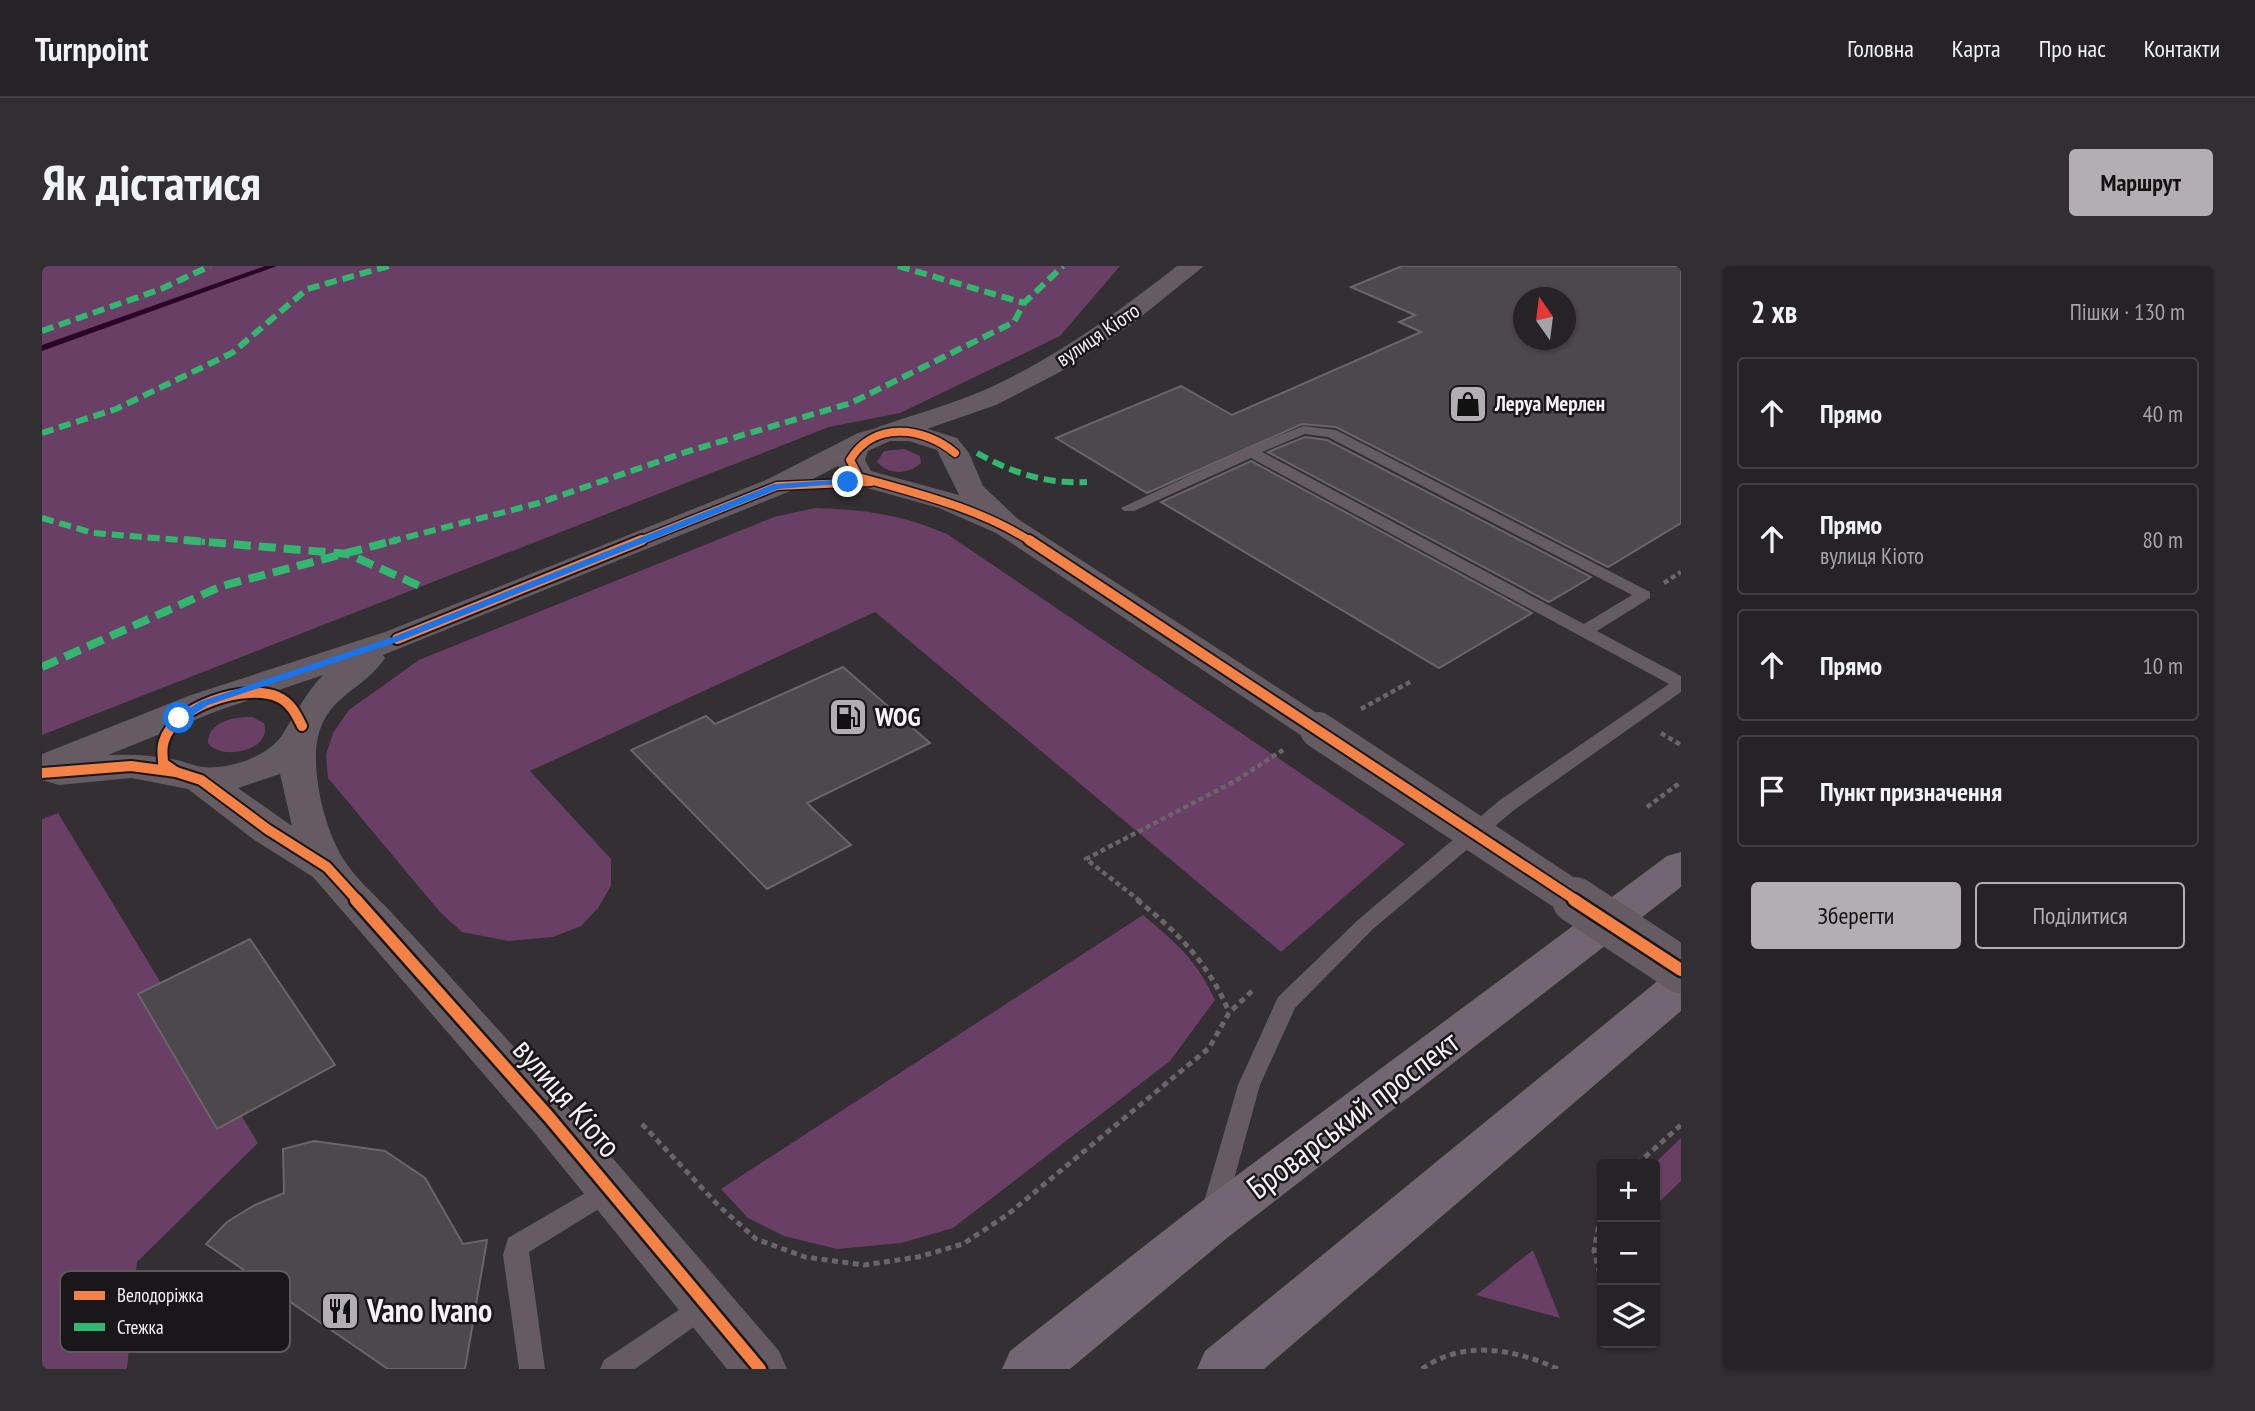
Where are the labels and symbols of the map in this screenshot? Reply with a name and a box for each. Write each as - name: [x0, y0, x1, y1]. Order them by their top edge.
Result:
- north arrow: [1513, 287, 1576, 350]
- street label: вулиця Кіото: [1051, 297, 1145, 372]
- shop icon: Леруа Мерлен: [1447, 383, 1489, 425]
- place label: Леруа Мерлен: [1494, 390, 1605, 417]
- route end: [832, 466, 863, 497]
- fuel station icon: WOG: [827, 696, 869, 738]
- place label: WOG: [874, 700, 921, 733]
- route start: [163, 702, 194, 733]
- street label: Броварський проспект: [1238, 1020, 1467, 1208]
- street label: вулиця Кіото: [504, 1029, 631, 1166]
- legend: [60, 1271, 290, 1352]
- text: Велодоріжка: [117, 1283, 204, 1307]
- place label: Vano Ivano: [366, 1289, 492, 1331]
- restaurant icon: Vano Ivano: [319, 1290, 361, 1332]
- text: Стежка: [117, 1315, 164, 1339]

